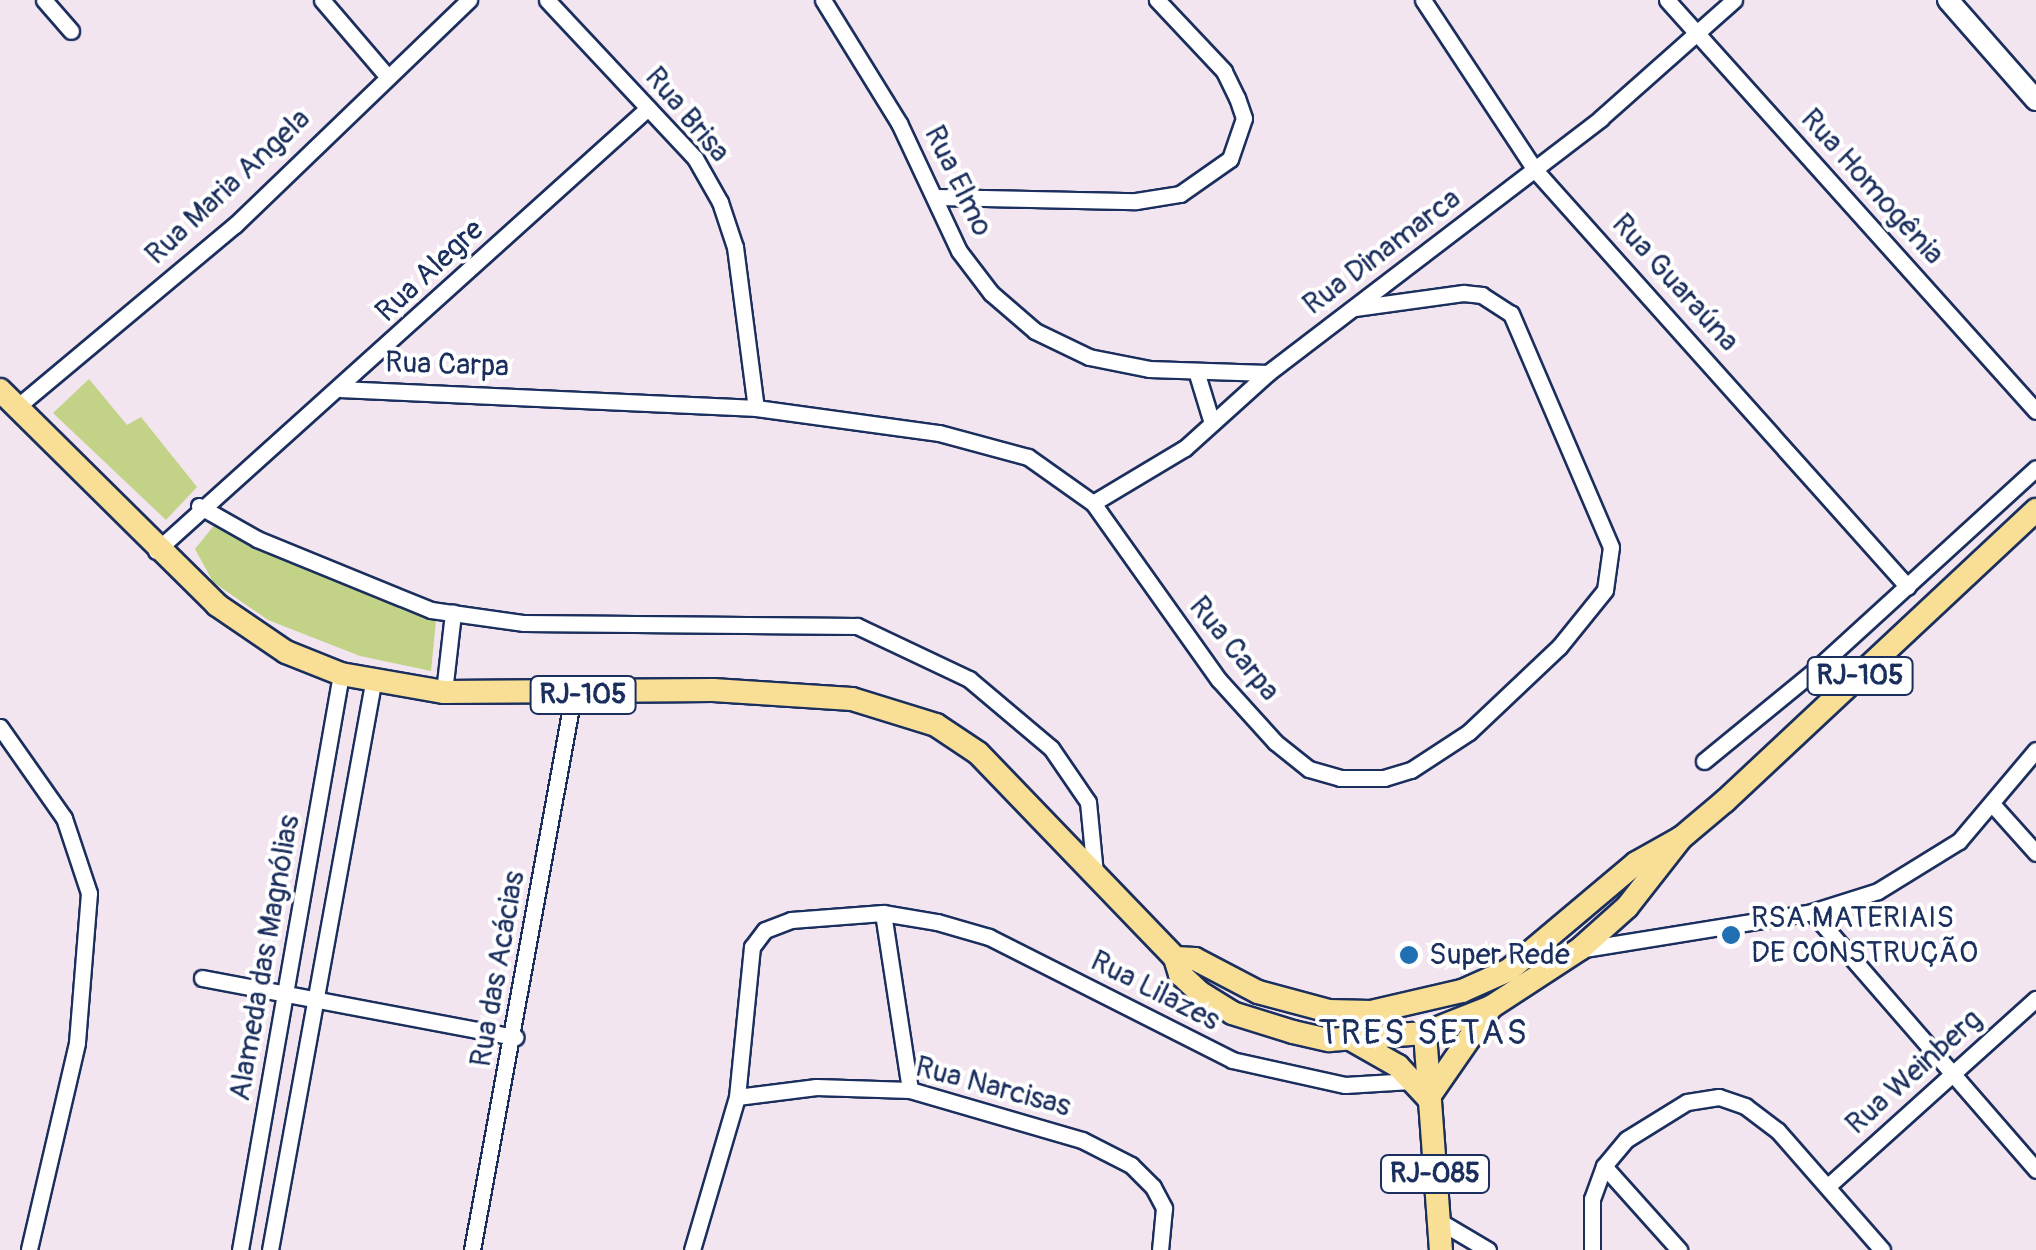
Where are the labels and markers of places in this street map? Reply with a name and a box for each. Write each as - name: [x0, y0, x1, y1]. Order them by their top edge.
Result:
- place label: RSA MATERIAIS DE CONSTRUÇÃO: [1751, 900, 1978, 970]
- marker: RSA MATERIAIS DE CONSTRUÇÃO: [1720, 924, 1742, 946]
- place label: Super Rede: [1429, 937, 1570, 973]
- marker: Super Rede: [1398, 944, 1420, 966]

